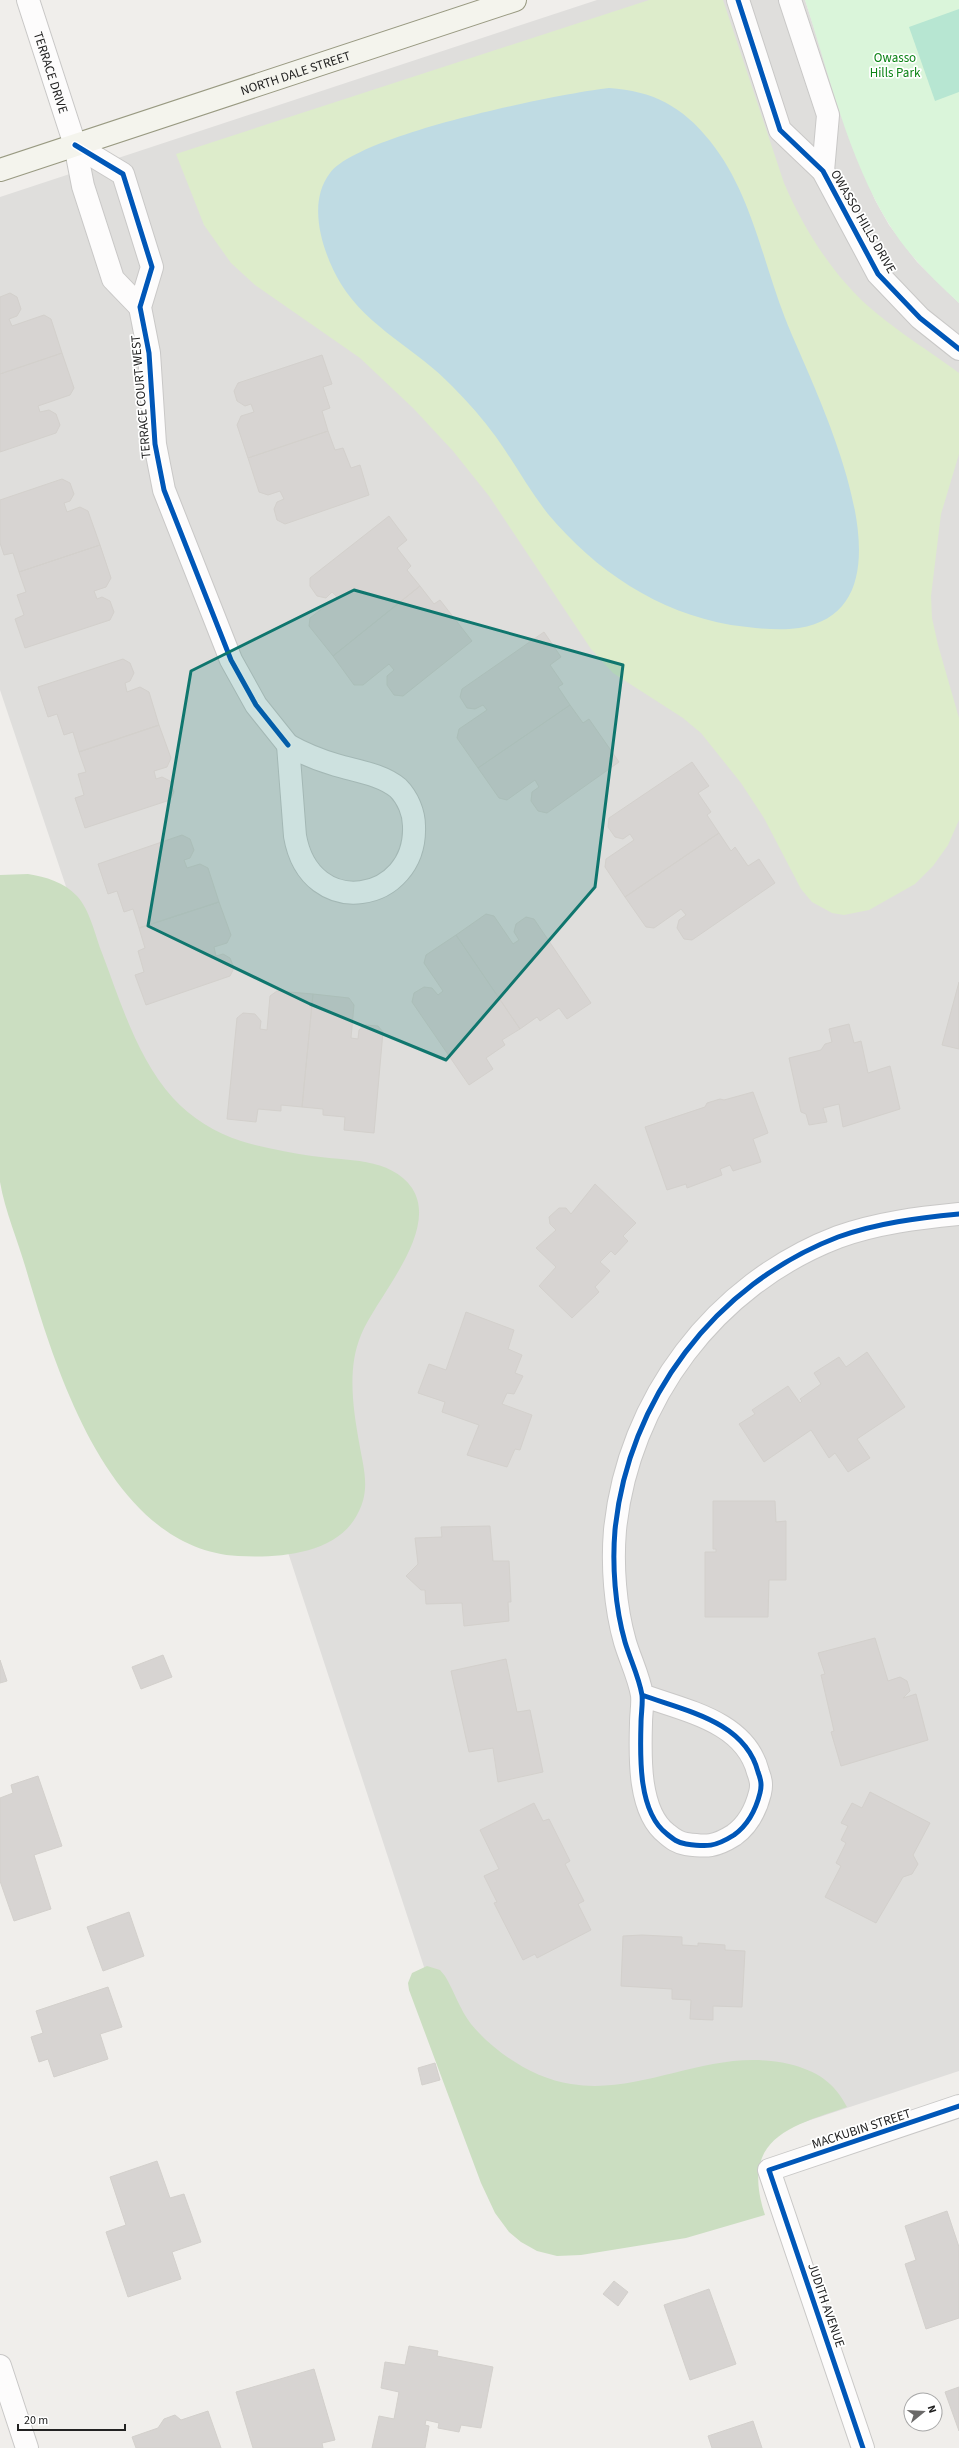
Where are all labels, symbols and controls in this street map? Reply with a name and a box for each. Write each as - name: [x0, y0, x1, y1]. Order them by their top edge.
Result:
- street label: TERRACE DRIVE: [29, 29, 72, 116]
- street label: NORTH DALE STREET: [238, 47, 353, 100]
- park label: Owasso Hills Park: [870, 49, 921, 82]
- street label: OWASSO HILLS DRIVE: [826, 166, 900, 277]
- street label: TERRACE COURT WEST: [127, 334, 155, 459]
- street label: MACKUBIN STREET: [809, 2104, 913, 2153]
- street label: JUDITH AVENUE: [803, 2261, 849, 2350]
- north arrow: [903, 2392, 943, 2432]
- text: N: [924, 2403, 940, 2415]
- scale bar: [18, 2406, 125, 2432]
- text: 20 m: [24, 2412, 48, 2429]

